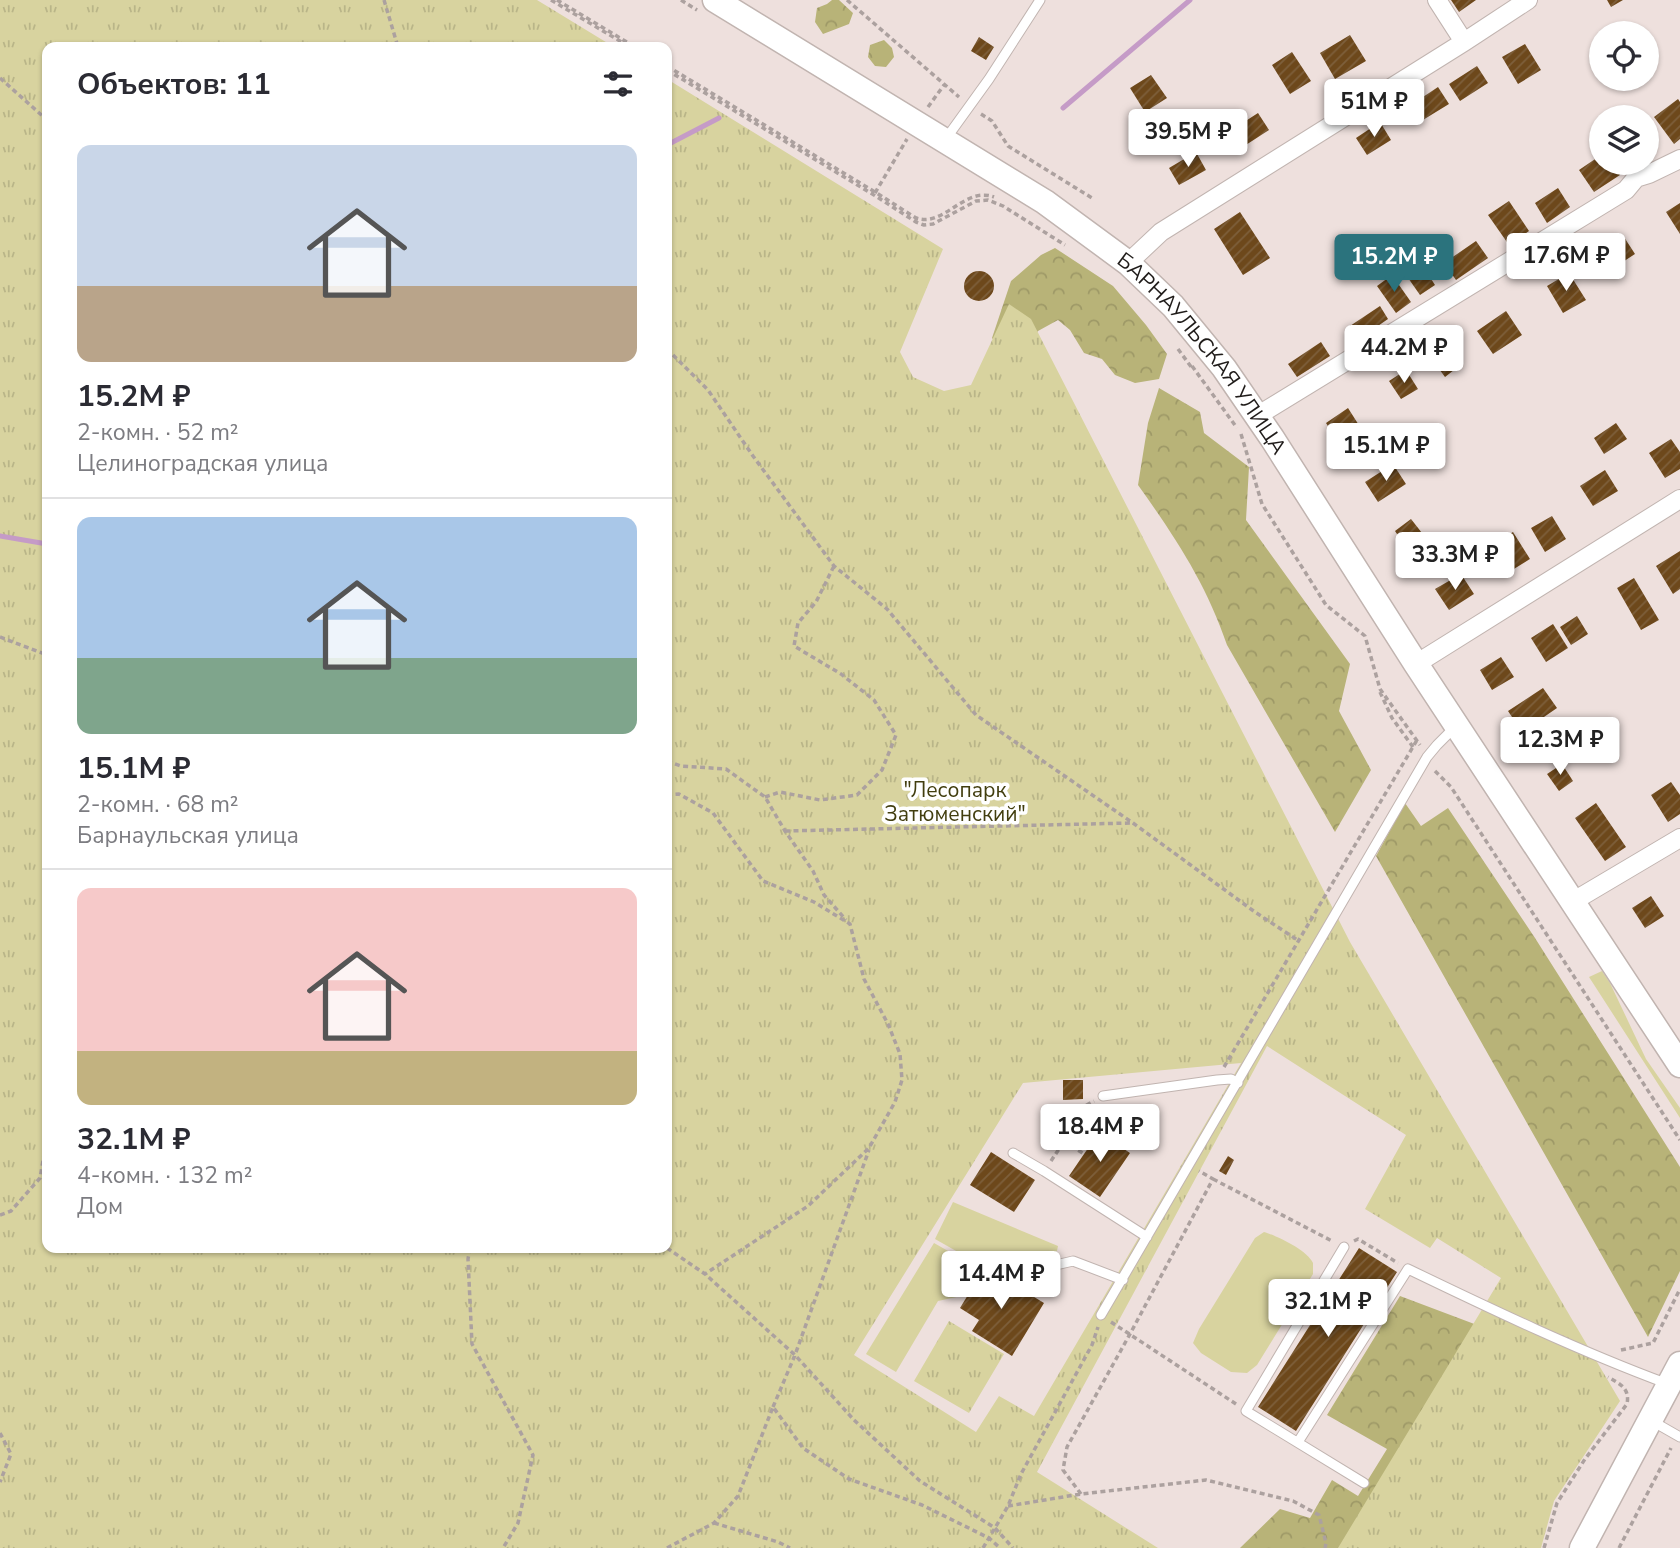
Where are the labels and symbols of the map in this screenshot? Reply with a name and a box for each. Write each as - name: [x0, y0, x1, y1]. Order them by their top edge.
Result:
- pin: 51M ₽: [1325, 80, 1423, 139]
- pin: 39.5M ₽: [1123, 110, 1253, 169]
- pin: 17.6M ₽: [1501, 233, 1631, 293]
- pin: 15.2M ₽: [1329, 234, 1459, 294]
- street label: БАРНАУЛЬСКАЯ УЛИЦА: [1112, 246, 1293, 460]
- pin: 44.2M ₽: [1339, 326, 1469, 385]
- pin: 15.1M ₽: [1321, 424, 1451, 483]
- pin: 33.3M ₽: [1390, 532, 1520, 592]
- pin: 12.3M ₽: [1495, 718, 1625, 777]
- park label: "Лесопарк Затюменский": [884, 776, 1026, 828]
- pin: 18.4M ₽: [1035, 1104, 1165, 1164]
- pin: 14.4M ₽: [936, 1252, 1066, 1311]
- pin: 32.1M ₽: [1263, 1280, 1393, 1339]

